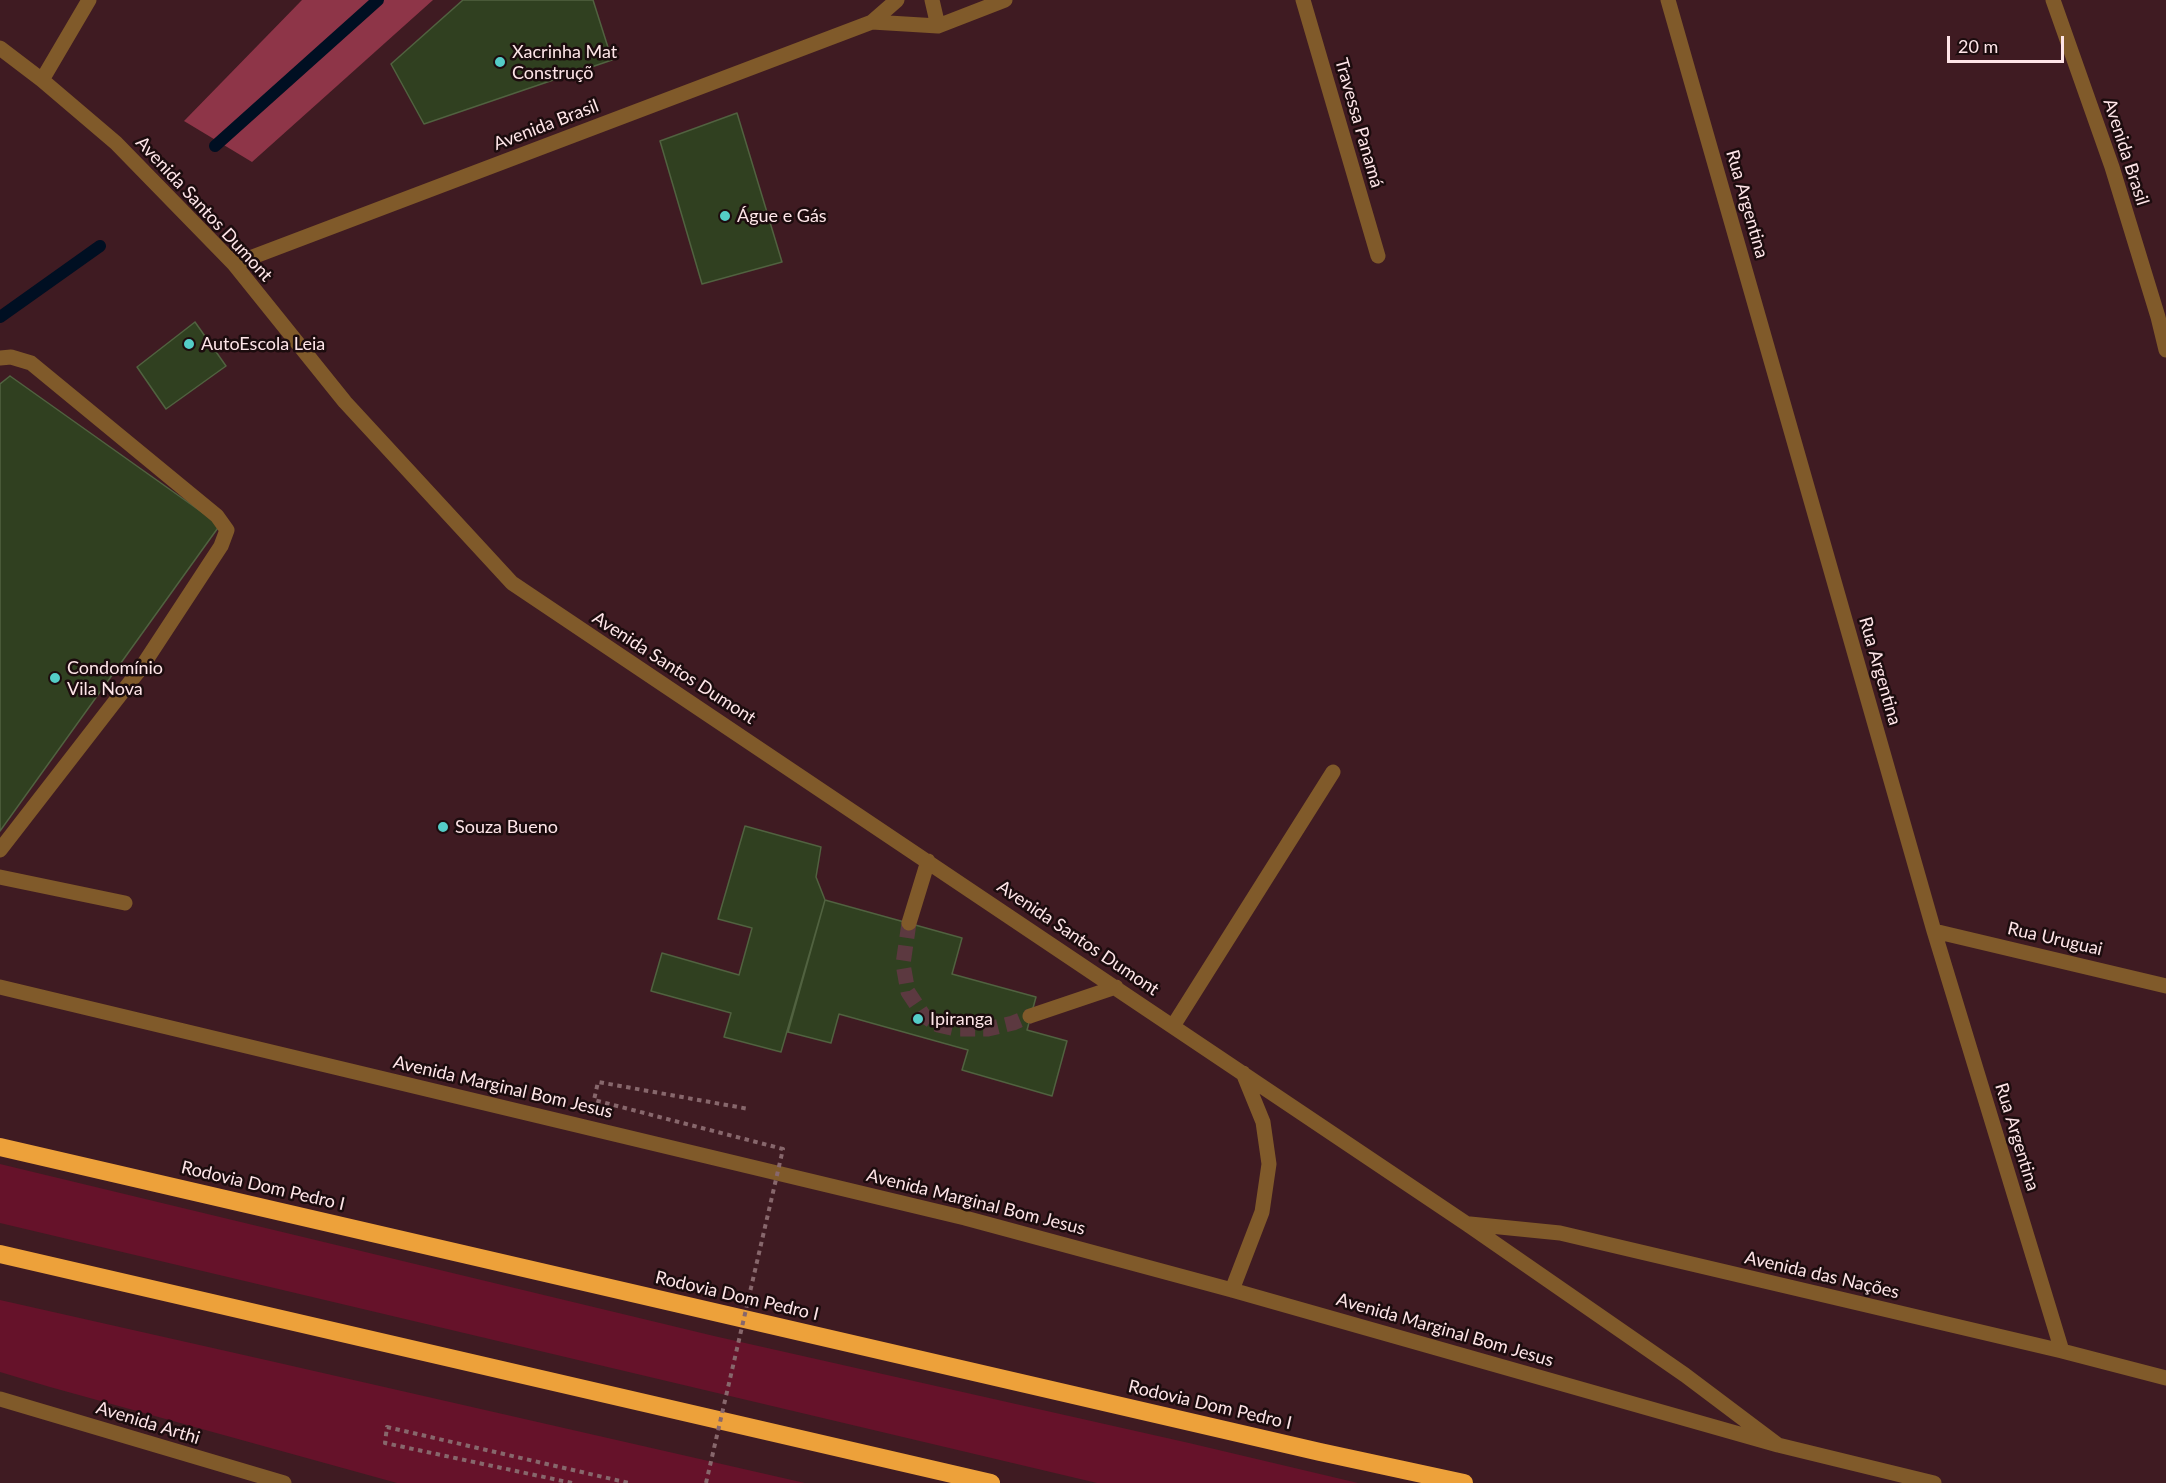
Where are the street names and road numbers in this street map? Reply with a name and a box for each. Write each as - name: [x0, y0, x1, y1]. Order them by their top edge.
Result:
- street label: Travessa Panamá: [1330, 56, 1388, 190]
- street label: Avenida Brasil: [490, 95, 602, 155]
- street label: Avenida Brasil: [2099, 96, 2153, 208]
- street label: Avenida Santos Dumont: [131, 132, 277, 286]
- street label: Rua Argentina: [1721, 147, 1773, 261]
- street label: Avenida Santos Dumont: [588, 607, 760, 729]
- street label: Rua Argentina: [1854, 614, 1906, 728]
- street label: Avenida Santos Dumont: [993, 876, 1163, 1000]
- street label: Rua Uruguai: [2005, 918, 2105, 960]
- street label: Avenida Marginal Bom Jesus: [391, 1051, 615, 1123]
- street label: Rua Argentina: [1990, 1080, 2044, 1194]
- street label: Rodovia Dom Pedro I: [179, 1157, 347, 1215]
- street label: Avenida Marginal Bom Jesus: [864, 1164, 1088, 1240]
- street label: Avenida das Nações: [1743, 1247, 1901, 1303]
- street label: Rodovia Dom Pedro I: [653, 1267, 821, 1325]
- street label: Avenida Marginal Bom Jesus: [1334, 1289, 1556, 1371]
- street label: Rodovia Dom Pedro I: [1126, 1376, 1294, 1434]
- street label: Avenida Arthi: [93, 1397, 203, 1449]

